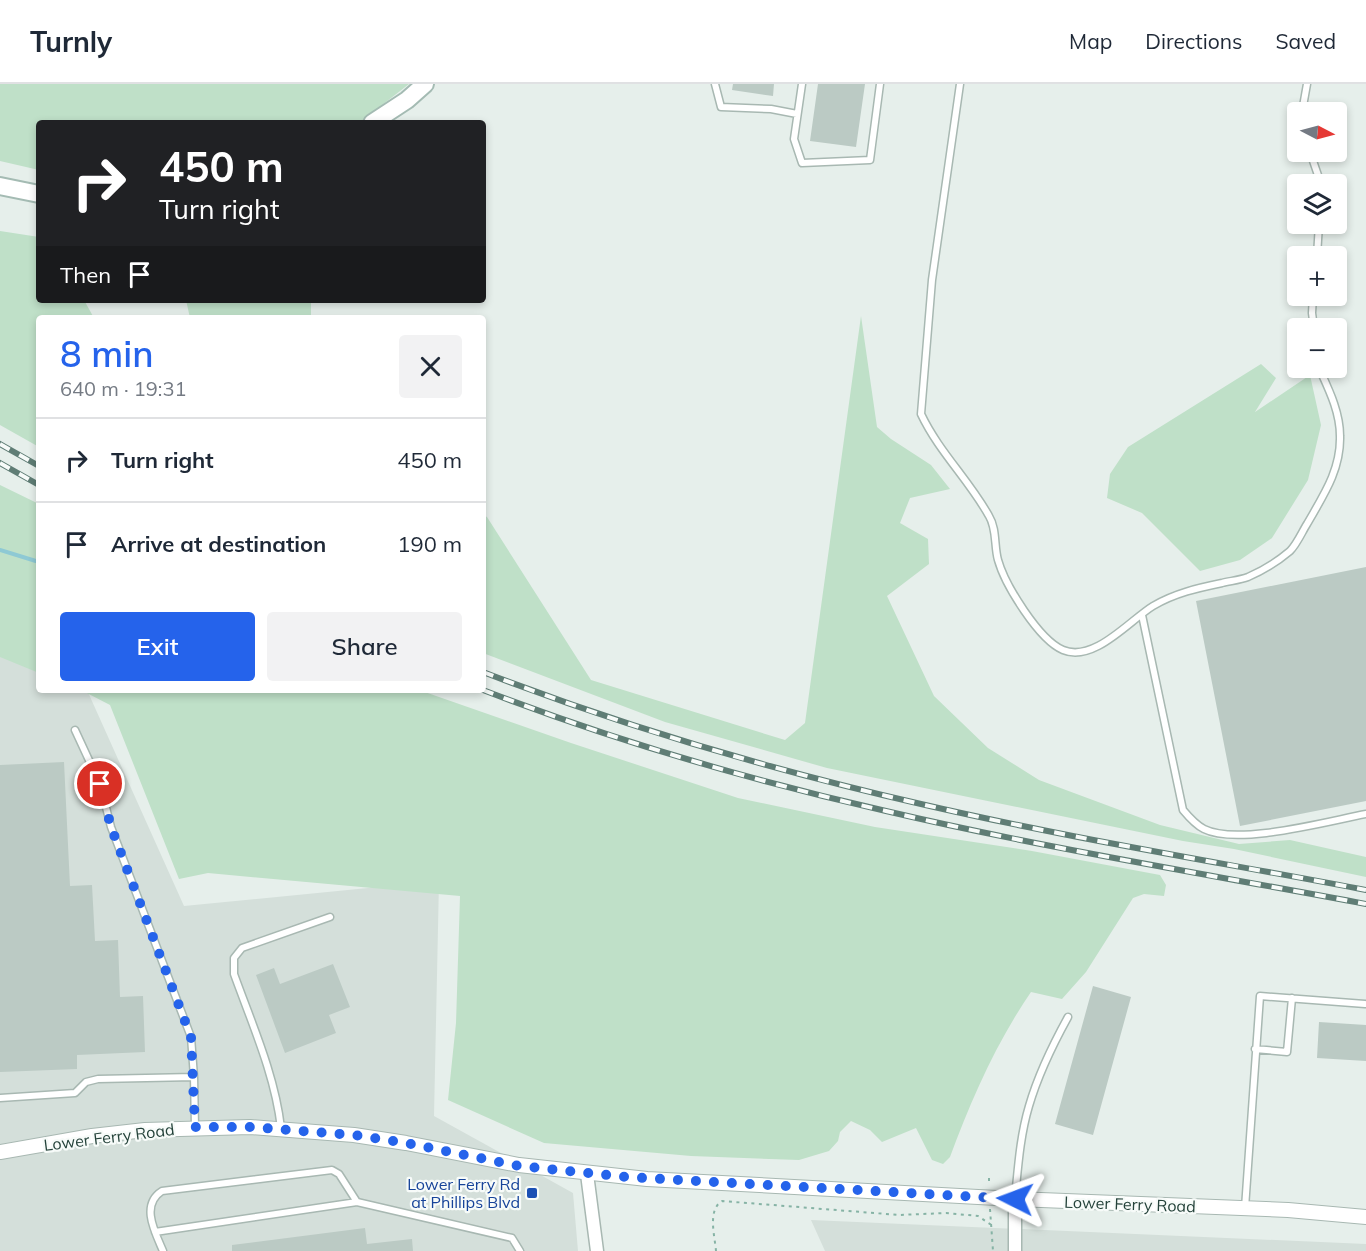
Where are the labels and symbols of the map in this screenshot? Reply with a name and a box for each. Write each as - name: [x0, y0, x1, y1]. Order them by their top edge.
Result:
- north arrow: [1287, 102, 1347, 162]
- pin: [74, 758, 125, 809]
- street label: Lower Ferry Road: [43, 1119, 175, 1155]
- position arrow: [983, 1167, 1047, 1231]
- place label: Lower Ferry Rd at Phillips Blvd: [407, 1174, 520, 1212]
- marker: Lower Ferry Rd at Phillips Blvd: [525, 1186, 539, 1200]
- street label: Lower Ferry Road: [1064, 1192, 1196, 1216]

